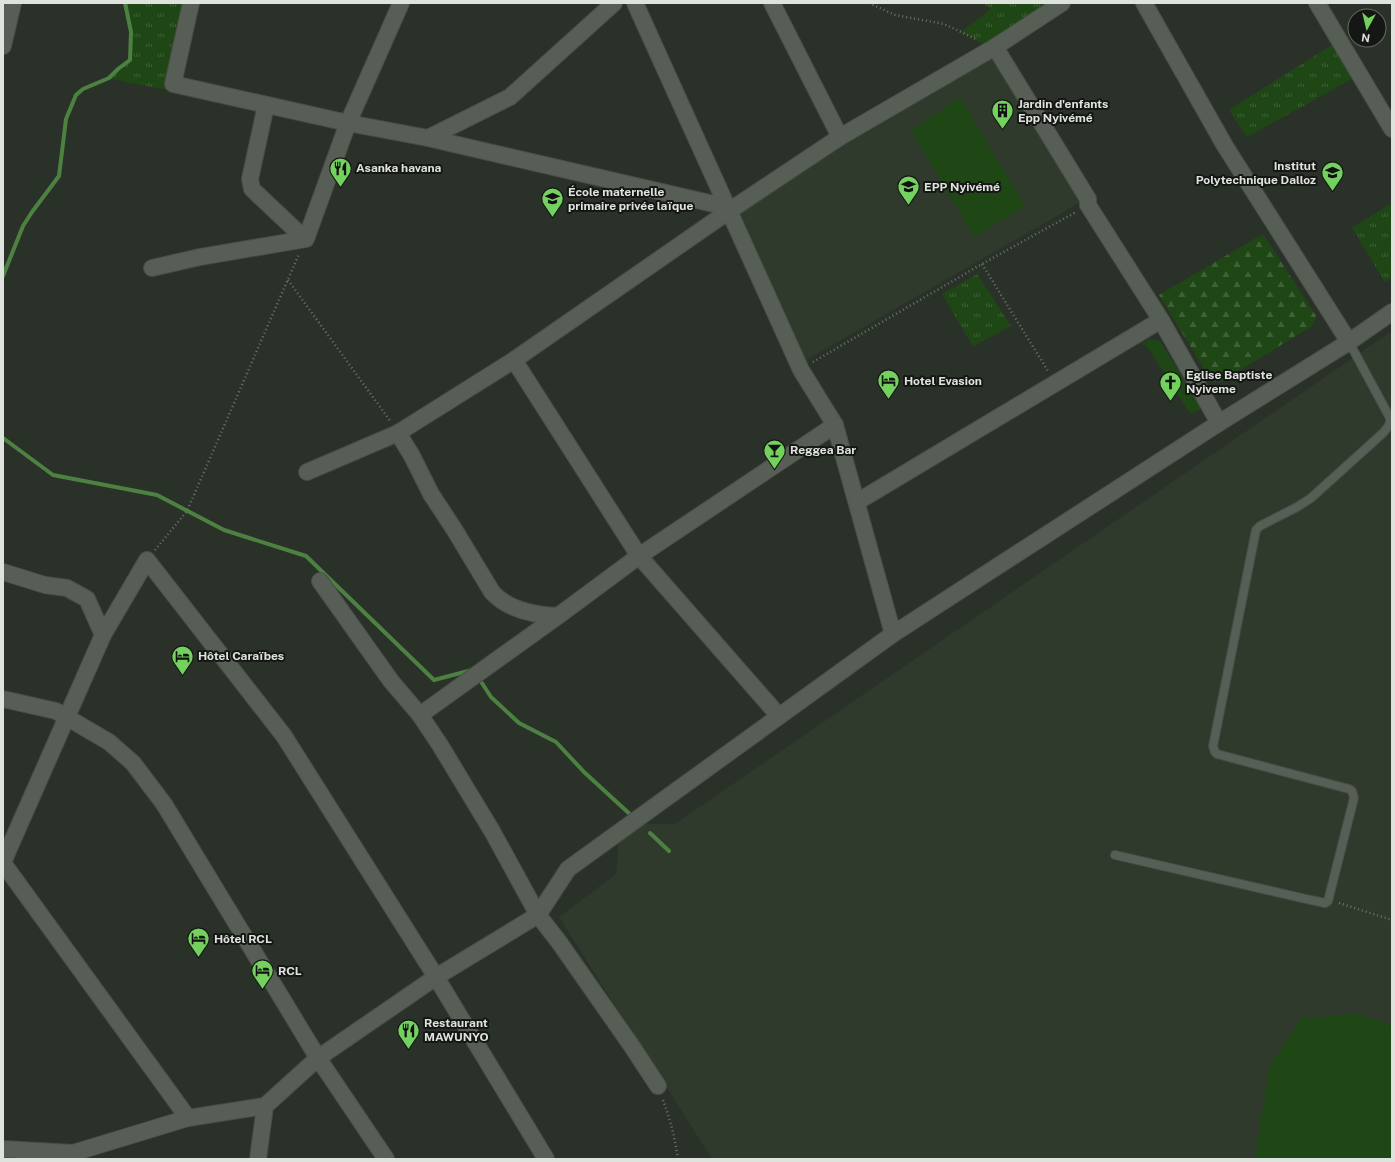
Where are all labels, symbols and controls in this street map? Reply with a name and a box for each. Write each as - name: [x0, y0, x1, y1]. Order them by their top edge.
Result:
- north arrow: [1347, 8, 1387, 48]
- text: N: [1361, 31, 1371, 44]
- place label: Jardin d'enfants Epp Nyivémé: [1018, 97, 1108, 125]
- building icon: Jardin d'enfants Epp Nyivémé: [990, 98, 1016, 131]
- restaurant icon: Asanka havana: [328, 155, 354, 188]
- place label: Institut Polytechnique Dalloz: [1196, 159, 1316, 187]
- school or university icon: Institut Polytechnique Dalloz: [1319, 160, 1345, 193]
- place label: Asanka havana: [356, 161, 442, 175]
- school or university icon: EPP Nyivémé: [895, 174, 921, 207]
- place label: EPP Nyivémé: [924, 180, 1000, 194]
- place label: École maternelle primaire privée laïque: [568, 185, 693, 213]
- school or university icon: École maternelle primaire privée laïque: [539, 186, 565, 219]
- hotel icon: Hotel Evasion: [875, 368, 901, 401]
- place label: Eglise Baptiste Nyiveme: [1186, 368, 1272, 396]
- church icon: Eglise Baptiste Nyiveme: [1157, 369, 1183, 402]
- place label: Hotel Evasion: [904, 374, 982, 388]
- bar icon: Reggea Bar: [761, 437, 787, 470]
- place label: Reggea Bar: [790, 443, 856, 457]
- hotel icon: Hôtel Caraïbes: [169, 643, 195, 676]
- place label: Hôtel Caraïbes: [198, 649, 284, 663]
- hotel icon: Hôtel RCL: [186, 926, 212, 959]
- place label: Hôtel RCL: [214, 932, 272, 946]
- hotel icon: RCL: [250, 958, 276, 991]
- place label: RCL: [278, 964, 302, 978]
- place label: Restaurant MAWUNYO: [424, 1016, 489, 1044]
- restaurant icon: Restaurant MAWUNYO: [395, 1017, 421, 1050]

